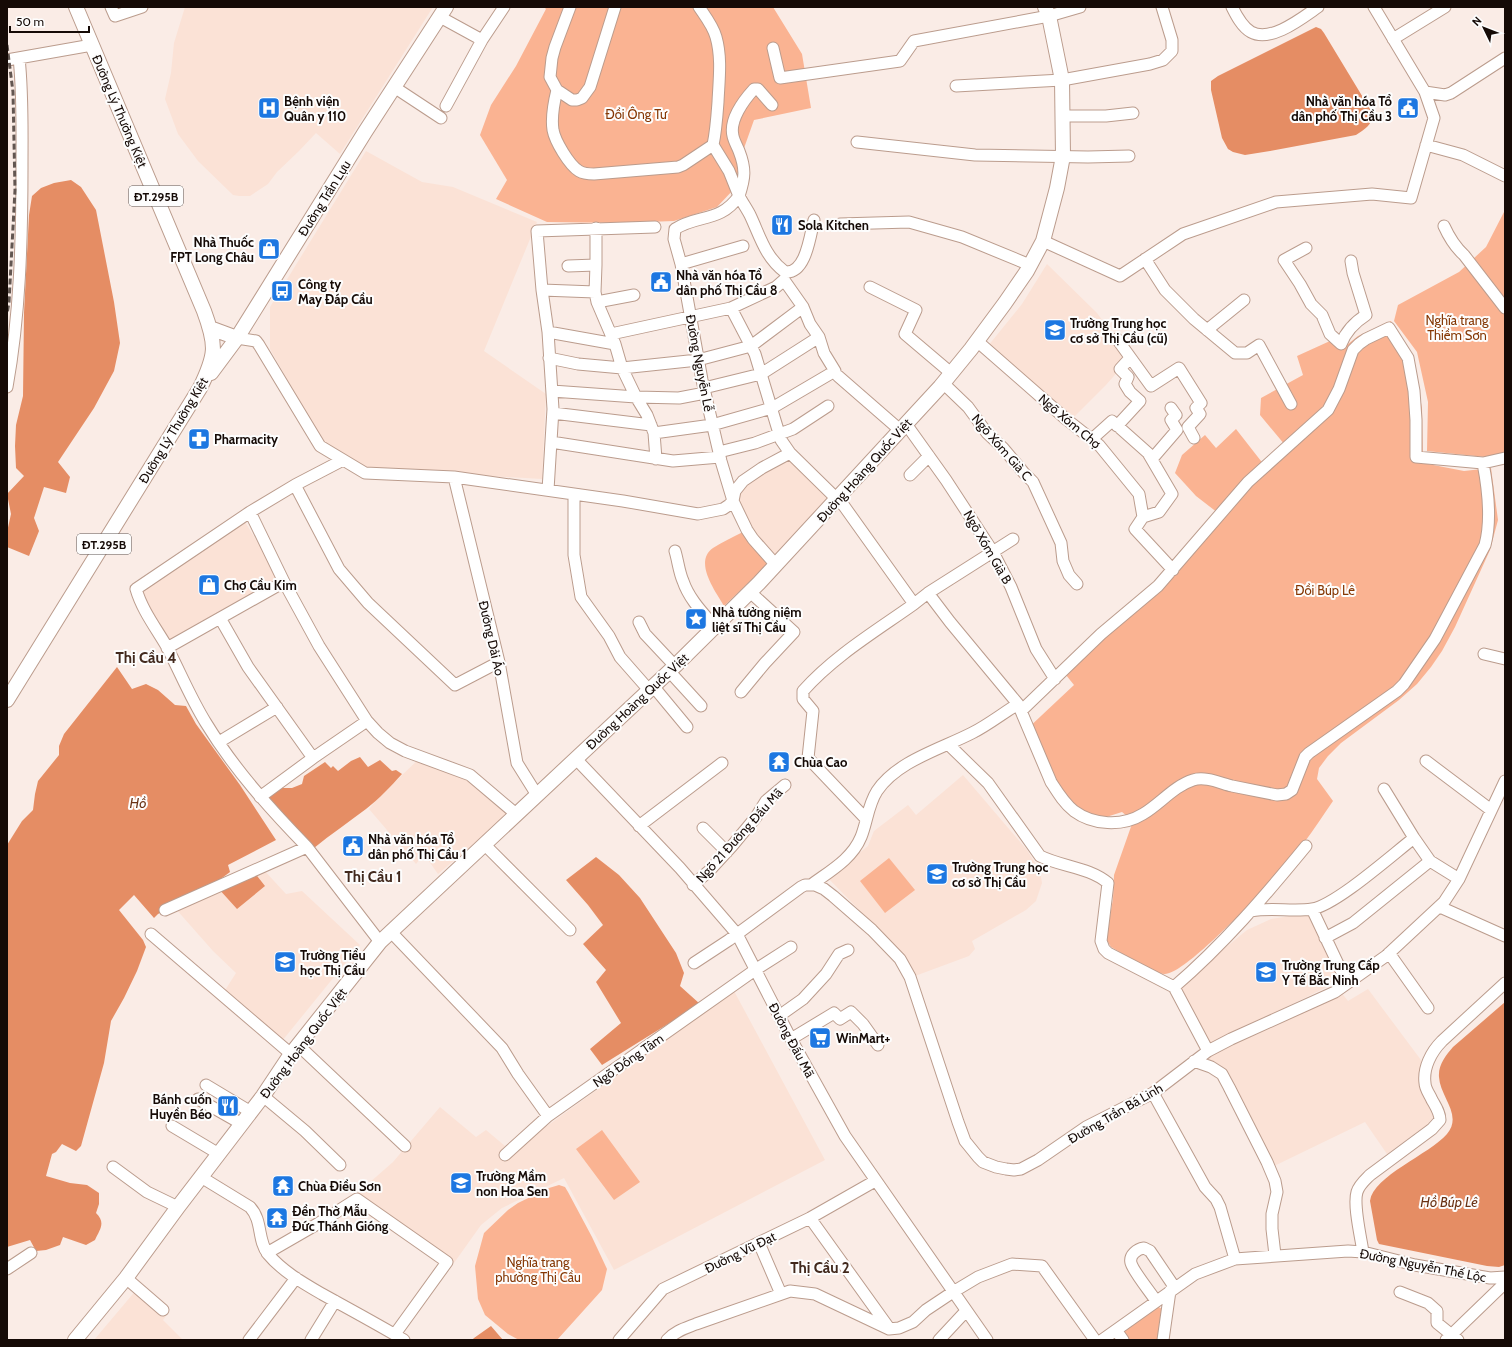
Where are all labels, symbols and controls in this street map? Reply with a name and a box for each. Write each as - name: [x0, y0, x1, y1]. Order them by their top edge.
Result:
- scale bar: [10, 8, 89, 34]
- north arrow: [1464, 8, 1504, 48]
- text: 50 m: [16, 14, 44, 29]
- text: N: [1469, 14, 1484, 29]
- street label: Đường Lý Thường Kiệt: [89, 52, 151, 170]
- place label: Bệnh viện Quân y 110: [284, 93, 346, 124]
- place label: Nhà văn hóa Tổ dân phố Thị Cầu 3: [1291, 93, 1393, 124]
- hospital icon: Bệnh viện Quân y 110: [256, 95, 282, 121]
- public building icon: Nhà văn hóa Tổ dân phố Thị Cầu 3: [1395, 95, 1421, 121]
- park label: Đồi Ông Tư: [605, 106, 668, 122]
- street label: Đường Trần Lựu: [294, 157, 354, 239]
- road number: ĐT.295B: [129, 186, 183, 206]
- restaurant icon: Sola Kitchen: [769, 212, 795, 238]
- place label: Sola Kitchen: [798, 217, 869, 233]
- place label: Nhà Thuốc FPT Long Châu: [170, 234, 254, 265]
- shop icon: Nhà Thuốc FPT Long Châu: [256, 236, 282, 262]
- place label: Nhà văn hóa Tổ dân phố Thị Cầu 8: [676, 267, 778, 298]
- public building icon: Nhà văn hóa Tổ dân phố Thị Cầu 8: [648, 269, 674, 295]
- place label: Công ty May Đáp Cầu: [298, 276, 373, 307]
- bus stop icon: Công ty May Đáp Cầu: [269, 278, 295, 304]
- park label: Nghĩa trang Thiềm Sơn: [1426, 312, 1489, 343]
- street label: Đường Nguyễn Lễ: [683, 313, 717, 413]
- place label: Trường Trung học cơ sở Thị Cầu (cũ): [1070, 315, 1168, 346]
- school or university icon: Trường Trung học cơ sở Thị Cầu (cũ): [1042, 317, 1068, 343]
- street label: Đường Lý Thường Kiệt: [135, 373, 211, 486]
- street label: Ngõ Xóm Chợ: [1036, 390, 1104, 452]
- street label: Ngõ Xóm Già C: [969, 410, 1035, 484]
- street label: Đường Hoàng Quốc Việt: [813, 414, 915, 525]
- pharmacy icon: Pharmacity: [186, 426, 212, 452]
- place label: Pharmacity: [214, 431, 278, 447]
- street label: Ngõ Xóm Già B: [960, 507, 1016, 587]
- road number: ĐT.295B: [77, 534, 131, 554]
- shop icon: Chợ Cầu Kim: [196, 572, 222, 598]
- place label: Chợ Cầu Kim: [224, 577, 297, 593]
- park label: Đồi Búp Lê: [1295, 582, 1355, 598]
- street label: Đường Dải Áo: [476, 599, 509, 677]
- place label: Nhà tưởng niệm liệt sĩ Thị Cầu: [712, 604, 802, 635]
- place icon: Nhà tưởng niệm liệt sĩ Thị Cầu: [683, 606, 709, 632]
- district label: Thị Cầu 4: [116, 649, 177, 667]
- street label: Đường Hoàng Quốc Việt: [582, 649, 692, 753]
- temple icon: Chùa Cao: [766, 749, 792, 775]
- place label: Chùa Cao: [794, 754, 848, 770]
- street label: Ngõ 21 Đường Đấu Mã: [692, 784, 786, 886]
- water label: Hồ: [130, 794, 146, 812]
- place label: Nhà văn hóa Tổ dân phố Thị Cầu 1: [368, 831, 467, 862]
- public building icon: Nhà văn hóa Tổ dân phố Thị Cầu 1: [340, 833, 366, 859]
- place label: Trường Trung học cơ sở Thị Cầu: [952, 859, 1048, 890]
- school or university icon: Trường Trung học cơ sở Thị Cầu: [924, 861, 950, 887]
- district label: Thị Cầu 1: [344, 868, 402, 886]
- place label: Trường Tiểu học Thị Cầu: [300, 947, 366, 978]
- school or university icon: Trường Tiểu học Thị Cầu: [272, 949, 298, 975]
- place label: Trường Trung Cấp Y Tế Bắc Ninh: [1281, 957, 1380, 988]
- school or university icon: Trường Trung Cấp Y Tế Bắc Ninh: [1253, 959, 1279, 985]
- street label: Đường Hoàng Quốc Việt: [256, 984, 350, 1101]
- street label: Đường Đấu Mã: [766, 1000, 819, 1081]
- supermarket icon: WinMart+: [807, 1025, 833, 1051]
- street label: Ngõ Đồng Tâm: [590, 1030, 666, 1090]
- place label: WinMart+: [836, 1030, 891, 1046]
- street label: Đường Trần Bá Linh: [1065, 1079, 1165, 1147]
- place label: Bánh cuốn Huyền Béo: [150, 1091, 213, 1122]
- restaurant icon: Bánh cuốn Huyền Béo: [215, 1093, 241, 1119]
- place label: Trường Mầm non Hoa Sen: [476, 1168, 548, 1199]
- school or university icon: Trường Mầm non Hoa Sen: [448, 1170, 474, 1196]
- temple icon: Chùa Điều Sơn: [270, 1173, 296, 1199]
- place label: Chùa Điều Sơn: [298, 1178, 381, 1194]
- water label: Hồ Búp Lê: [1420, 1193, 1478, 1211]
- place label: Đền Thờ Mẫu Đức Thánh Gióng: [292, 1203, 389, 1234]
- temple icon: Đền Thờ Mẫu Đức Thánh Gióng: [264, 1205, 290, 1231]
- street label: Đường Vũ Đạt: [702, 1228, 779, 1276]
- street label: Đường Nguyễn Thế Lộc: [1358, 1245, 1488, 1285]
- park label: Nghĩa trang phường Thị Cầu: [495, 1254, 581, 1285]
- district label: Thị Cầu 2: [790, 1259, 850, 1277]

